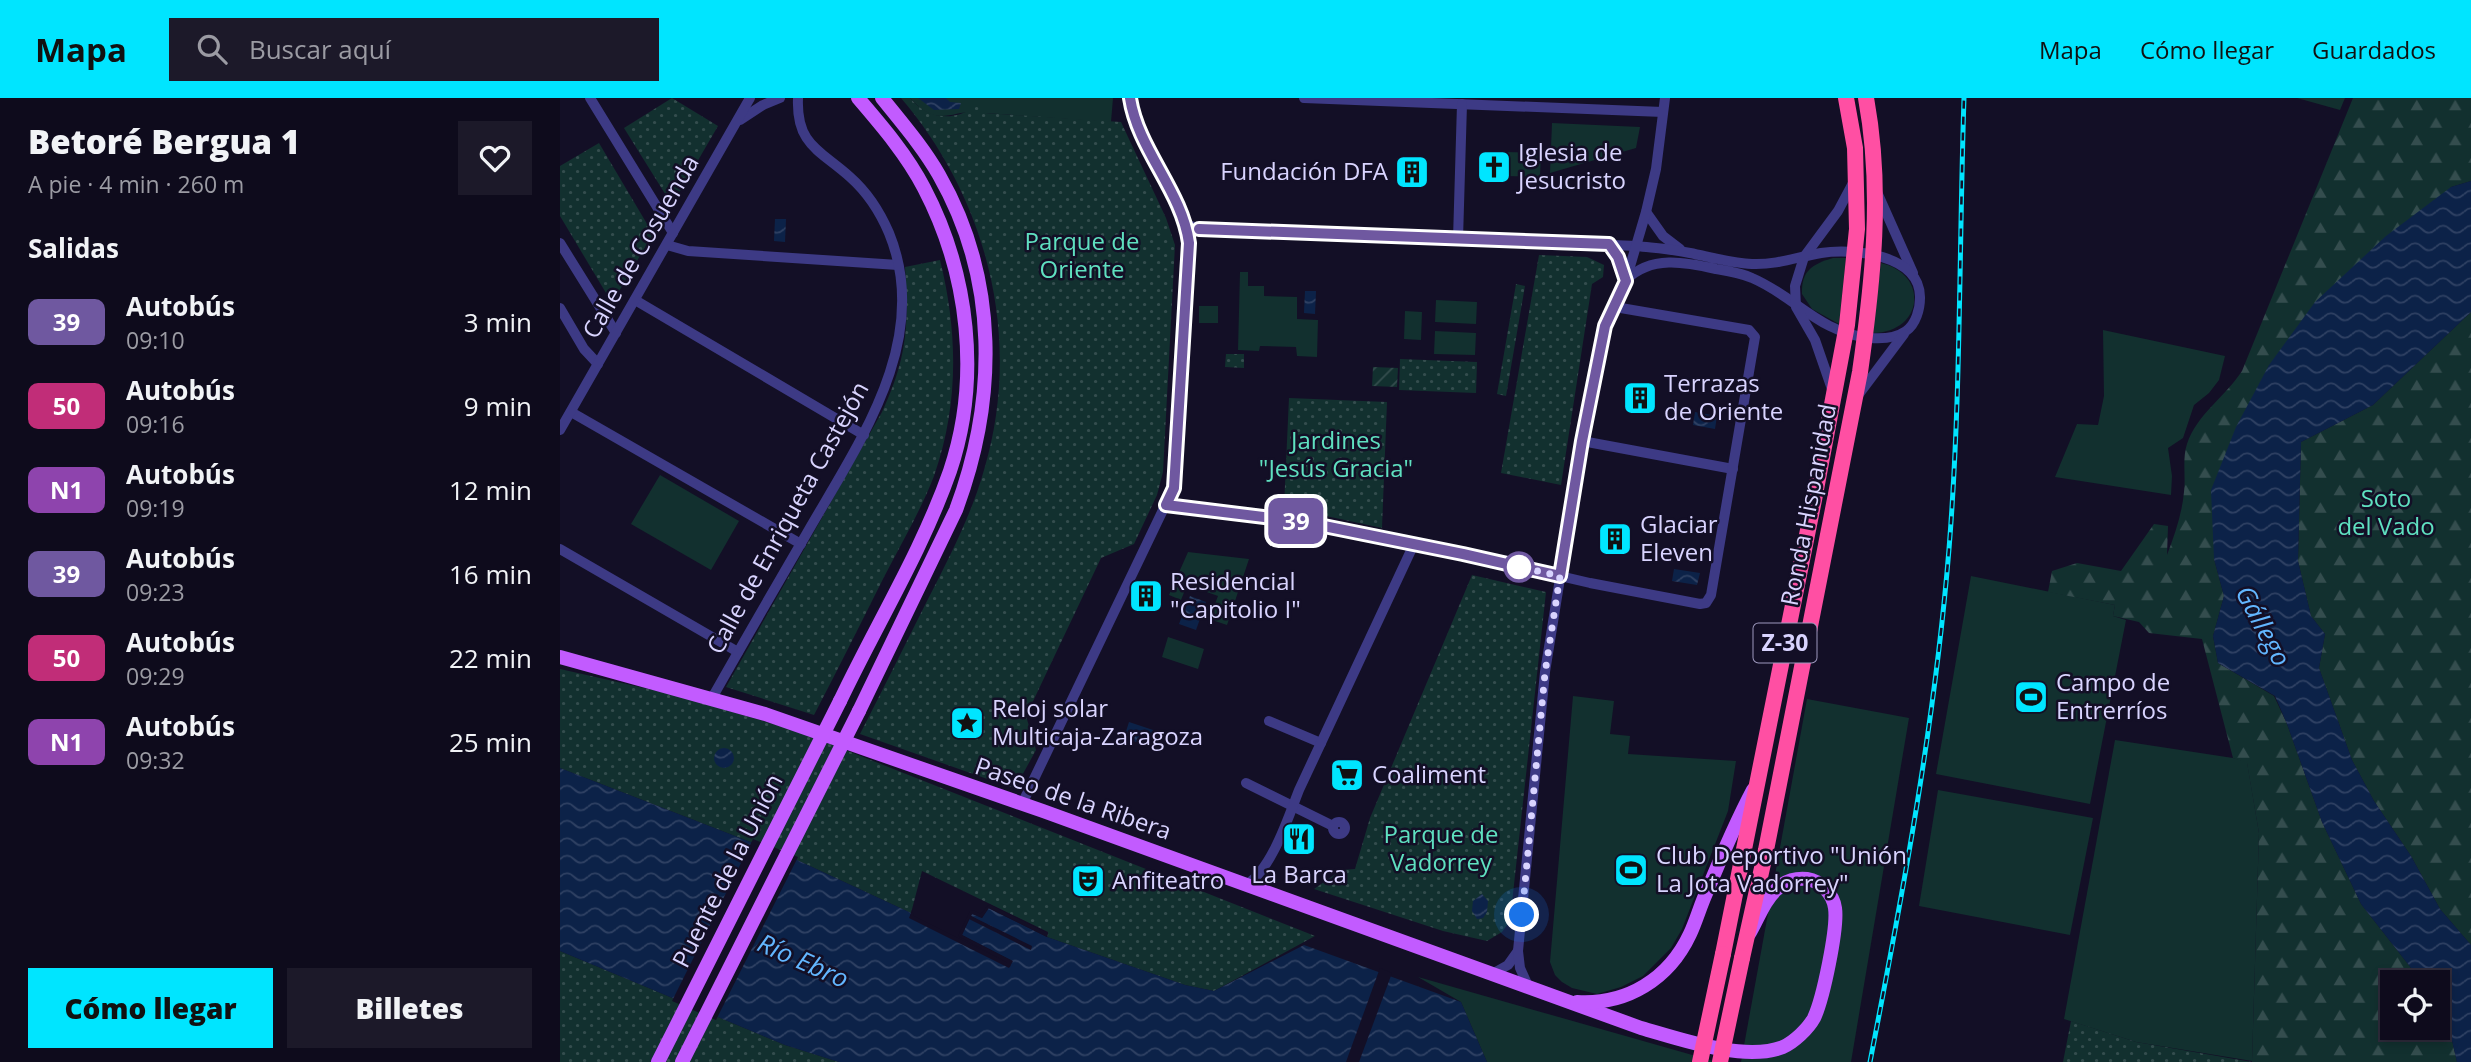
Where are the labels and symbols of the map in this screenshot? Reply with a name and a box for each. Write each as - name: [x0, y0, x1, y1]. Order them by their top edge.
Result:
- place label: Iglesia de Jesucristo: [1516, 135, 1626, 196]
- church icon: Iglesia de Jesucristo: [1475, 148, 1513, 186]
- street label: Calle de Cosuenda: [574, 149, 706, 344]
- building icon: Fundación DFA: [1393, 153, 1431, 191]
- place label: Fundación DFA: [1220, 154, 1389, 187]
- park label: Parque de Oriente: [1025, 224, 1139, 285]
- place label: Terrazas de Oriente: [1664, 366, 1783, 427]
- street label: Calle de Enriqueta Castejón: [698, 375, 875, 659]
- building icon: Terrazas de Oriente: [1621, 379, 1659, 417]
- street label: Ronda Hispanidad: [1772, 401, 1843, 608]
- park label: Jardines "Jesús Gracia": [1259, 423, 1413, 484]
- park label: Soto del Vado: [2337, 481, 2435, 542]
- line badge: 39: [1264, 498, 1328, 544]
- place label: Glaciar Eleven: [1640, 507, 1718, 568]
- building icon: Glaciar Eleven: [1596, 520, 1634, 558]
- unlabelled marker: [1504, 552, 1534, 582]
- place label: Residencial "Capitolio I": [1170, 564, 1301, 625]
- building icon: Residencial "Capitolio I": [1127, 577, 1165, 615]
- water label: Gállego: [2228, 579, 2300, 672]
- road number: Z-30: [1754, 624, 1816, 663]
- place label: Campo de Entrerríos: [2056, 665, 2170, 726]
- sports icon: Campo de Entrerríos: [2012, 678, 2050, 716]
- place label: Reloj solar Multicaja-Zaragoza: [992, 691, 1203, 752]
- place icon: Reloj solar Multicaja-Zaragoza: [948, 704, 986, 742]
- street label: Paseo de la Ribera: [971, 749, 1176, 847]
- supermarket icon: Coaliment: [1328, 756, 1366, 794]
- place label: Coaliment: [1372, 757, 1486, 790]
- street label: Puente de la Unión: [664, 768, 790, 973]
- park label: Parque de Vadorrey: [1384, 817, 1498, 878]
- restaurant icon: La Barca: [1280, 820, 1318, 858]
- place label: Club Deportivo "Unión La Jota Vadorrey": [1656, 838, 1907, 899]
- sports icon: Club Deportivo "Unión La Jota Vadorrey": [1612, 851, 1650, 889]
- place label: La Barca: [1251, 857, 1347, 890]
- theatre icon: Anfiteatro: [1069, 862, 1107, 900]
- place label: Anfiteatro: [1112, 863, 1224, 896]
- your location: [1504, 897, 1539, 932]
- water label: Río Ebro: [752, 924, 855, 996]

